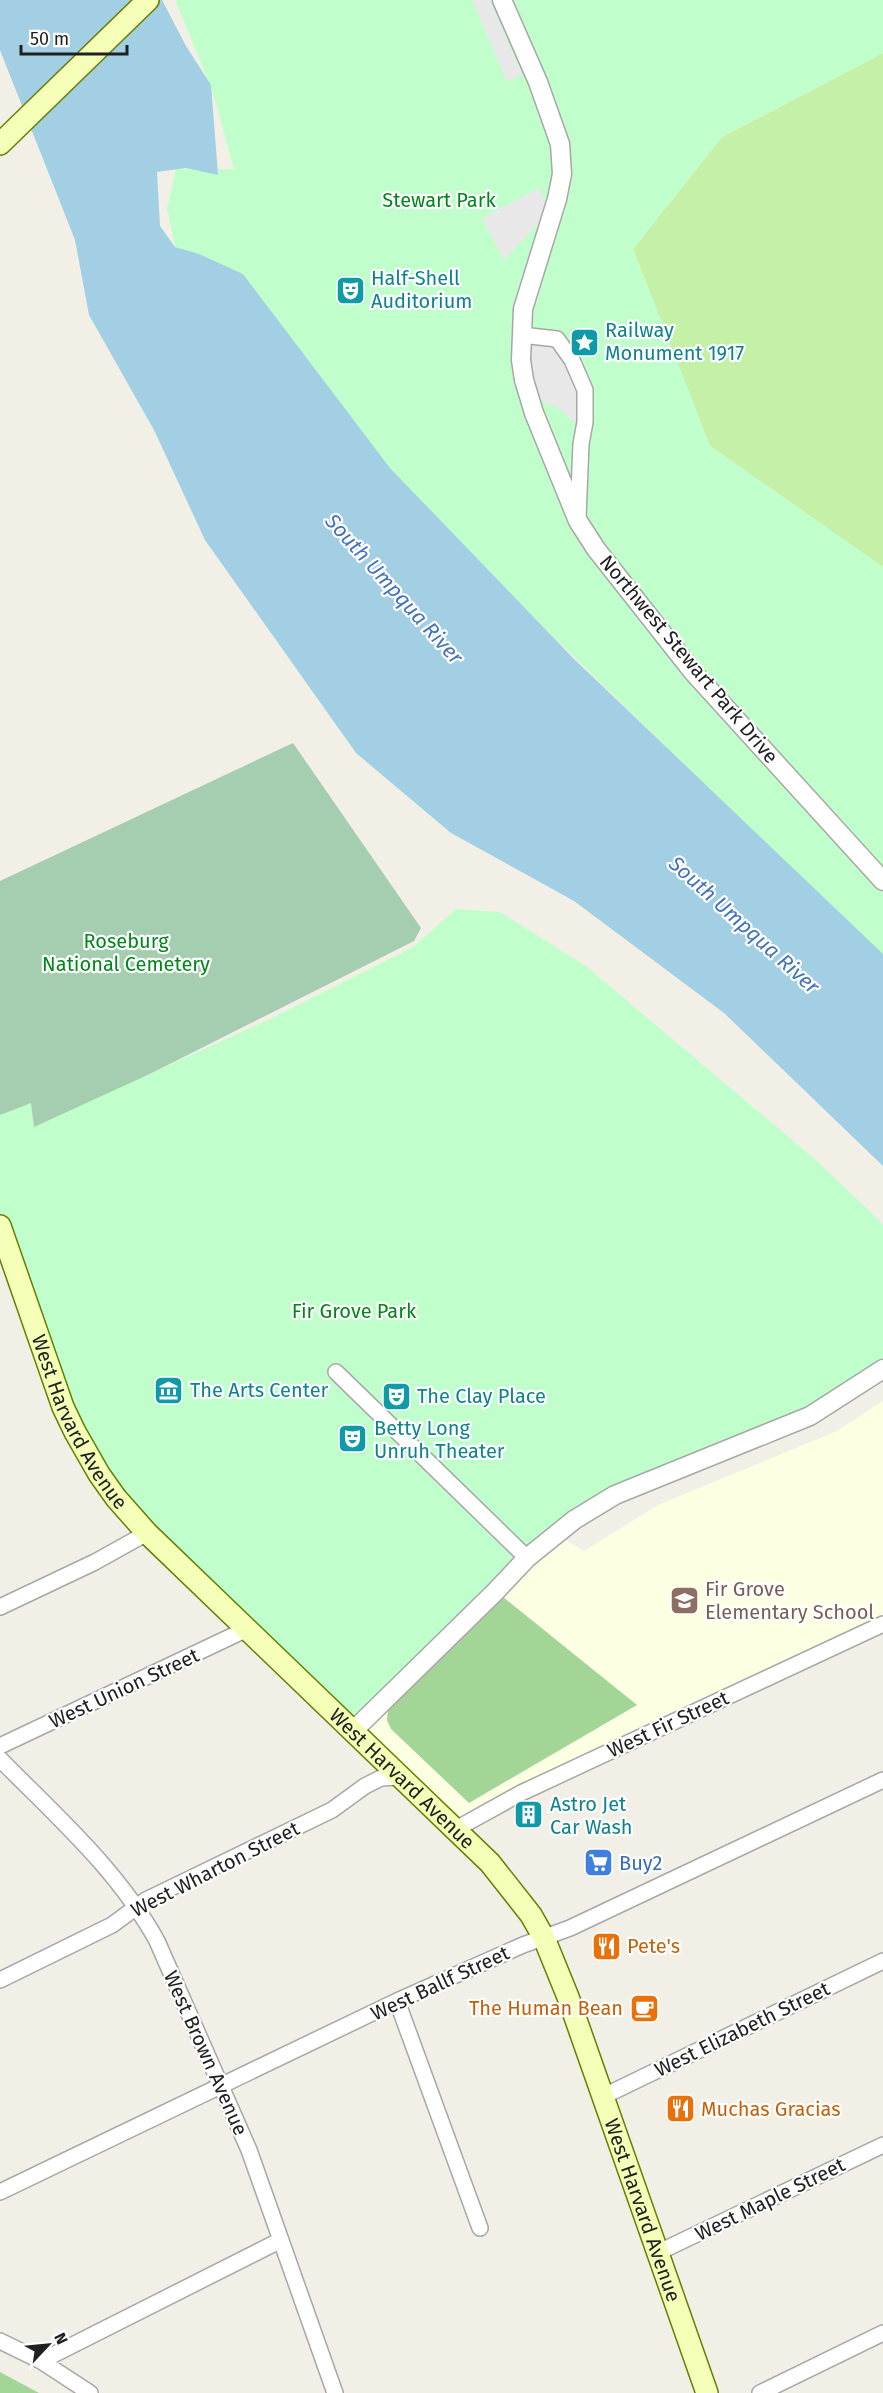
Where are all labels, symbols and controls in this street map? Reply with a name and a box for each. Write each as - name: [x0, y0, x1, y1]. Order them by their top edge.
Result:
- scale bar: [21, 18, 128, 56]
- text: 50 m: [30, 28, 69, 50]
- park label: Stewart Park: [382, 188, 496, 212]
- place label: Half-Shell Auditorium: [371, 266, 472, 313]
- theatre icon: Half-Shell Auditorium: [334, 274, 366, 306]
- place label: Railway Monument 1917: [605, 318, 744, 365]
- place icon: Railway Monument 1917: [568, 326, 600, 358]
- water label: South Umpqua River: [319, 508, 469, 670]
- street label: Northwest Stewart Park Drive: [595, 550, 783, 768]
- water label: South Umpqua River: [663, 850, 825, 1000]
- park label: Roseburg National Cemetery: [42, 929, 210, 976]
- park label: Fir Grove Park: [292, 1299, 417, 1323]
- street label: West Harvard Avenue: [27, 1331, 132, 1514]
- museum icon: The Arts Center: [153, 1374, 185, 1406]
- place label: The Arts Center: [190, 1378, 329, 1402]
- theatre icon: The Clay Place: [380, 1380, 412, 1412]
- place label: The Clay Place: [417, 1384, 546, 1408]
- place label: Betty Long Unruh Theater: [374, 1416, 505, 1463]
- theatre icon: Betty Long Unruh Theater: [337, 1423, 369, 1455]
- place label: Fir Grove Elementary School: [705, 1577, 874, 1624]
- school or university icon: Fir Grove Elementary School: [668, 1585, 700, 1617]
- street label: West Union Street: [45, 1642, 203, 1733]
- street label: West Fir Street: [604, 1685, 733, 1763]
- street label: West Harvard Avenue: [324, 1703, 480, 1854]
- place label: Astro Jet Car Wash: [550, 1792, 633, 1839]
- building icon: Astro Jet Car Wash: [513, 1799, 545, 1831]
- street label: West Wharton Street: [127, 1816, 304, 1922]
- supermarket icon: Buy2: [582, 1847, 614, 1879]
- place label: Buy2: [619, 1851, 662, 1875]
- restaurant icon: Pete's: [590, 1930, 622, 1962]
- place label: Pete's: [627, 1934, 680, 1958]
- street label: West Ballf Street: [367, 1940, 514, 2026]
- street label: West Brown Avenue: [159, 1967, 253, 2139]
- street label: West Elizabeth Street: [651, 1976, 834, 2082]
- cafe icon: The Human Bean: [628, 1992, 660, 2024]
- place label: The Human Bean: [469, 1996, 623, 2020]
- restaurant icon: Muchas Gracias: [664, 2093, 696, 2125]
- place label: Muchas Gracias: [701, 2097, 841, 2121]
- street label: West Harvard Avenue: [600, 2115, 686, 2305]
- street label: West Maple Street: [691, 2152, 849, 2246]
- north arrow: [18, 2315, 78, 2375]
- text: N: [50, 2330, 72, 2348]

